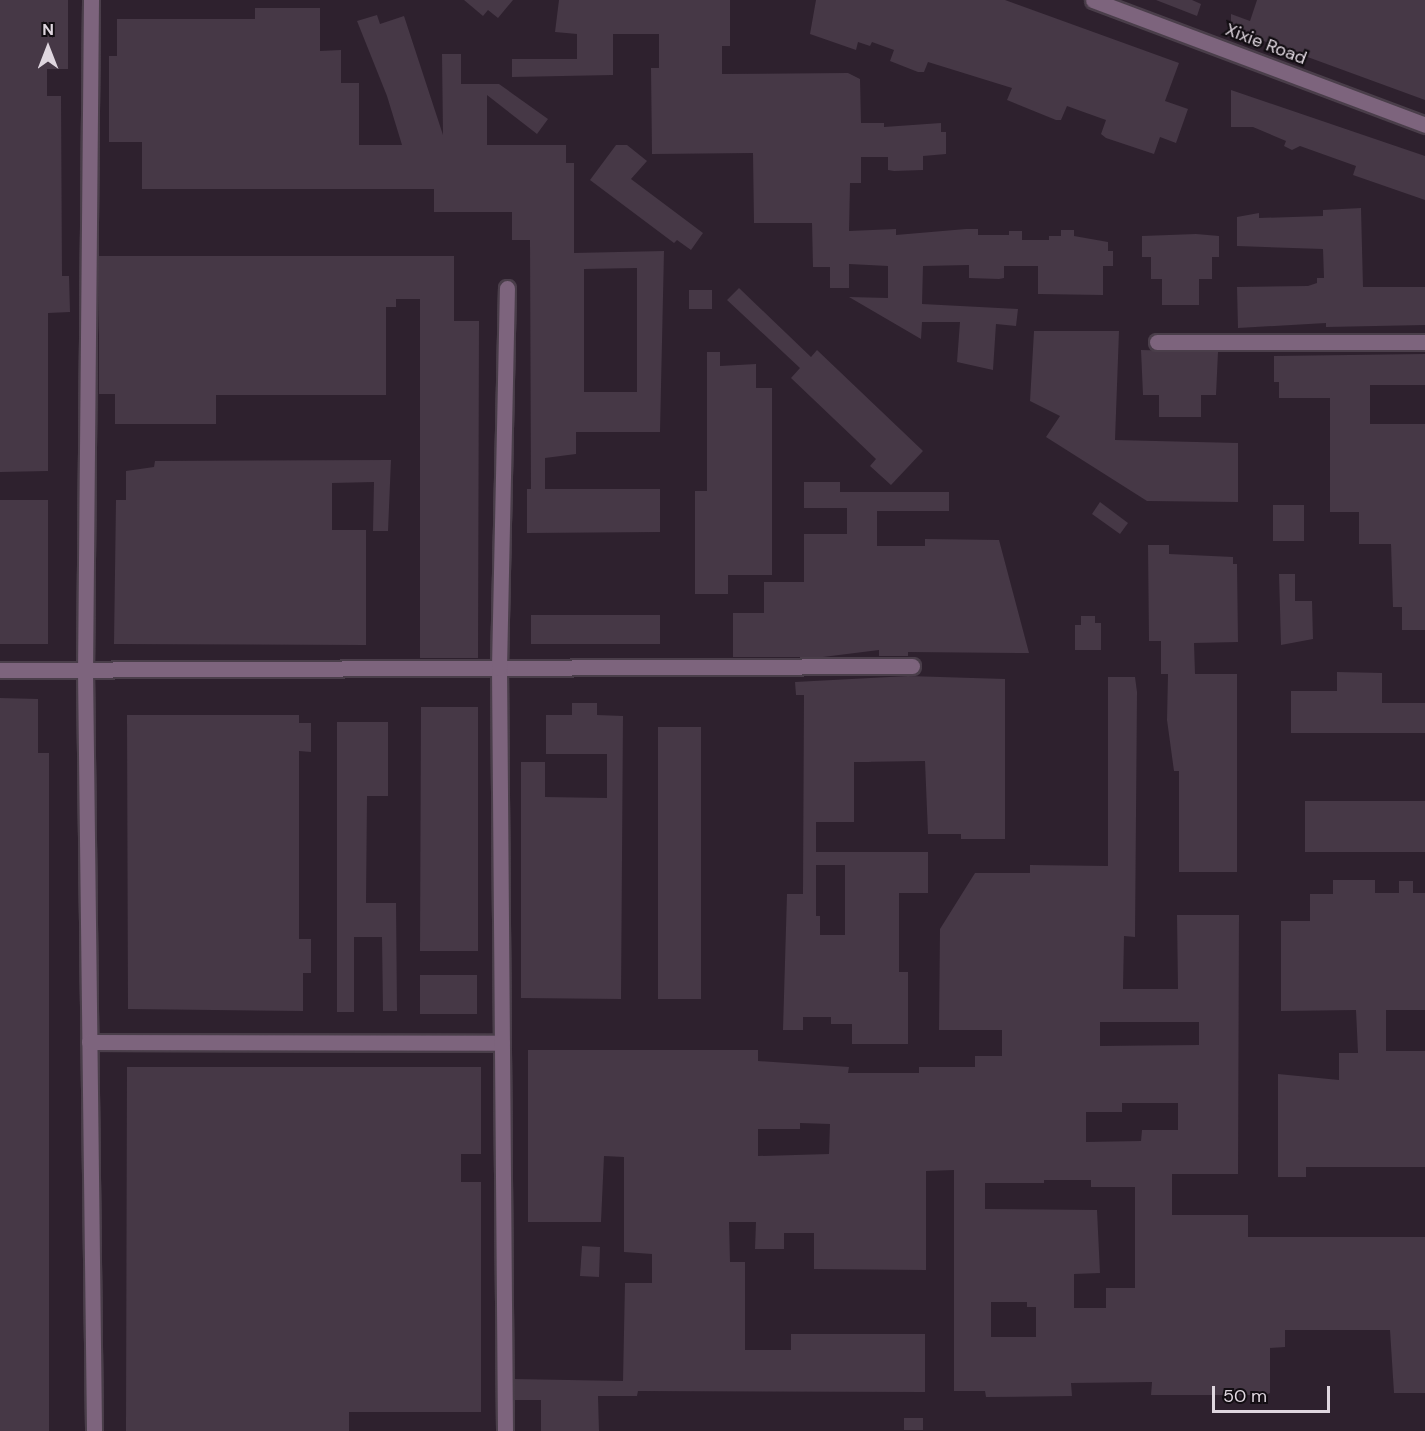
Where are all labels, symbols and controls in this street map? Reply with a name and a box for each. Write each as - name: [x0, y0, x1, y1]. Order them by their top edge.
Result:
- north arrow: [18, 18, 78, 78]
- text: N: [42, 19, 54, 40]
- street label: Xixie Road: [1222, 19, 1310, 69]
- scale bar: [1215, 1374, 1334, 1412]
- text: 50 m: [1223, 1384, 1267, 1408]

